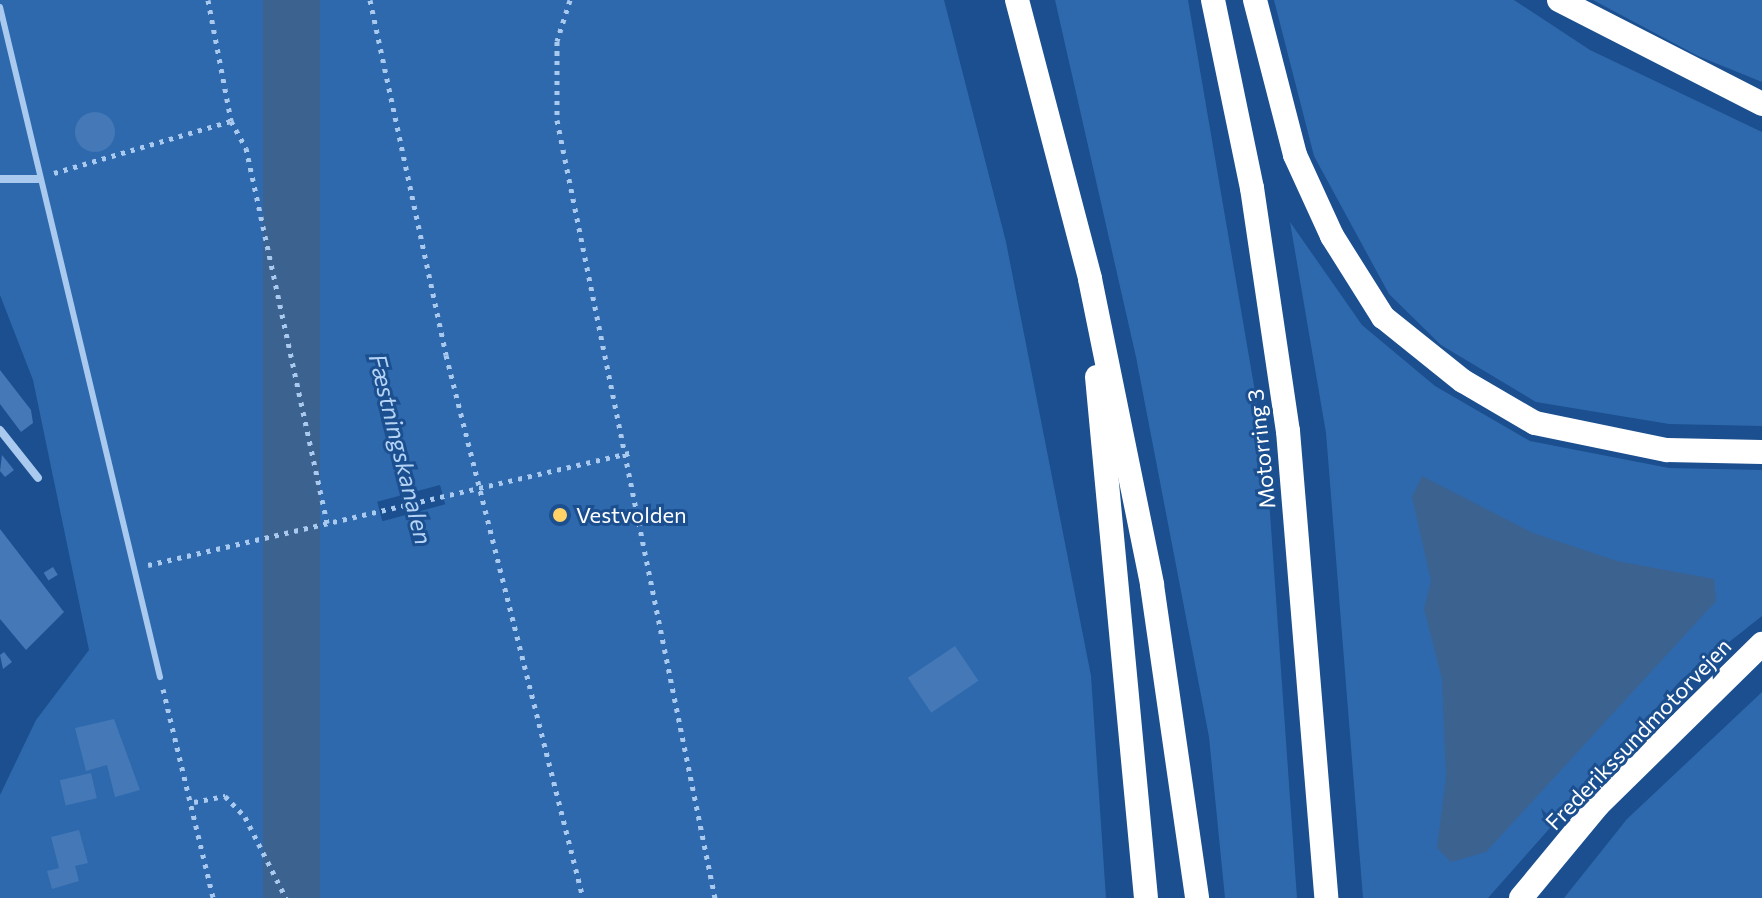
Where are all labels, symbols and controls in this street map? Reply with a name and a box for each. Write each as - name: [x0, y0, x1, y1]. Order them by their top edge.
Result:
- water label: Fæstningskanalen: [363, 351, 439, 547]
- street label: Motorring 3: [1242, 388, 1280, 510]
- place label: Vestvolden: [576, 502, 687, 528]
- marker: Vestvolden: [551, 506, 569, 524]
- street label: Frederikssundmotorvejen: [1540, 633, 1736, 835]

